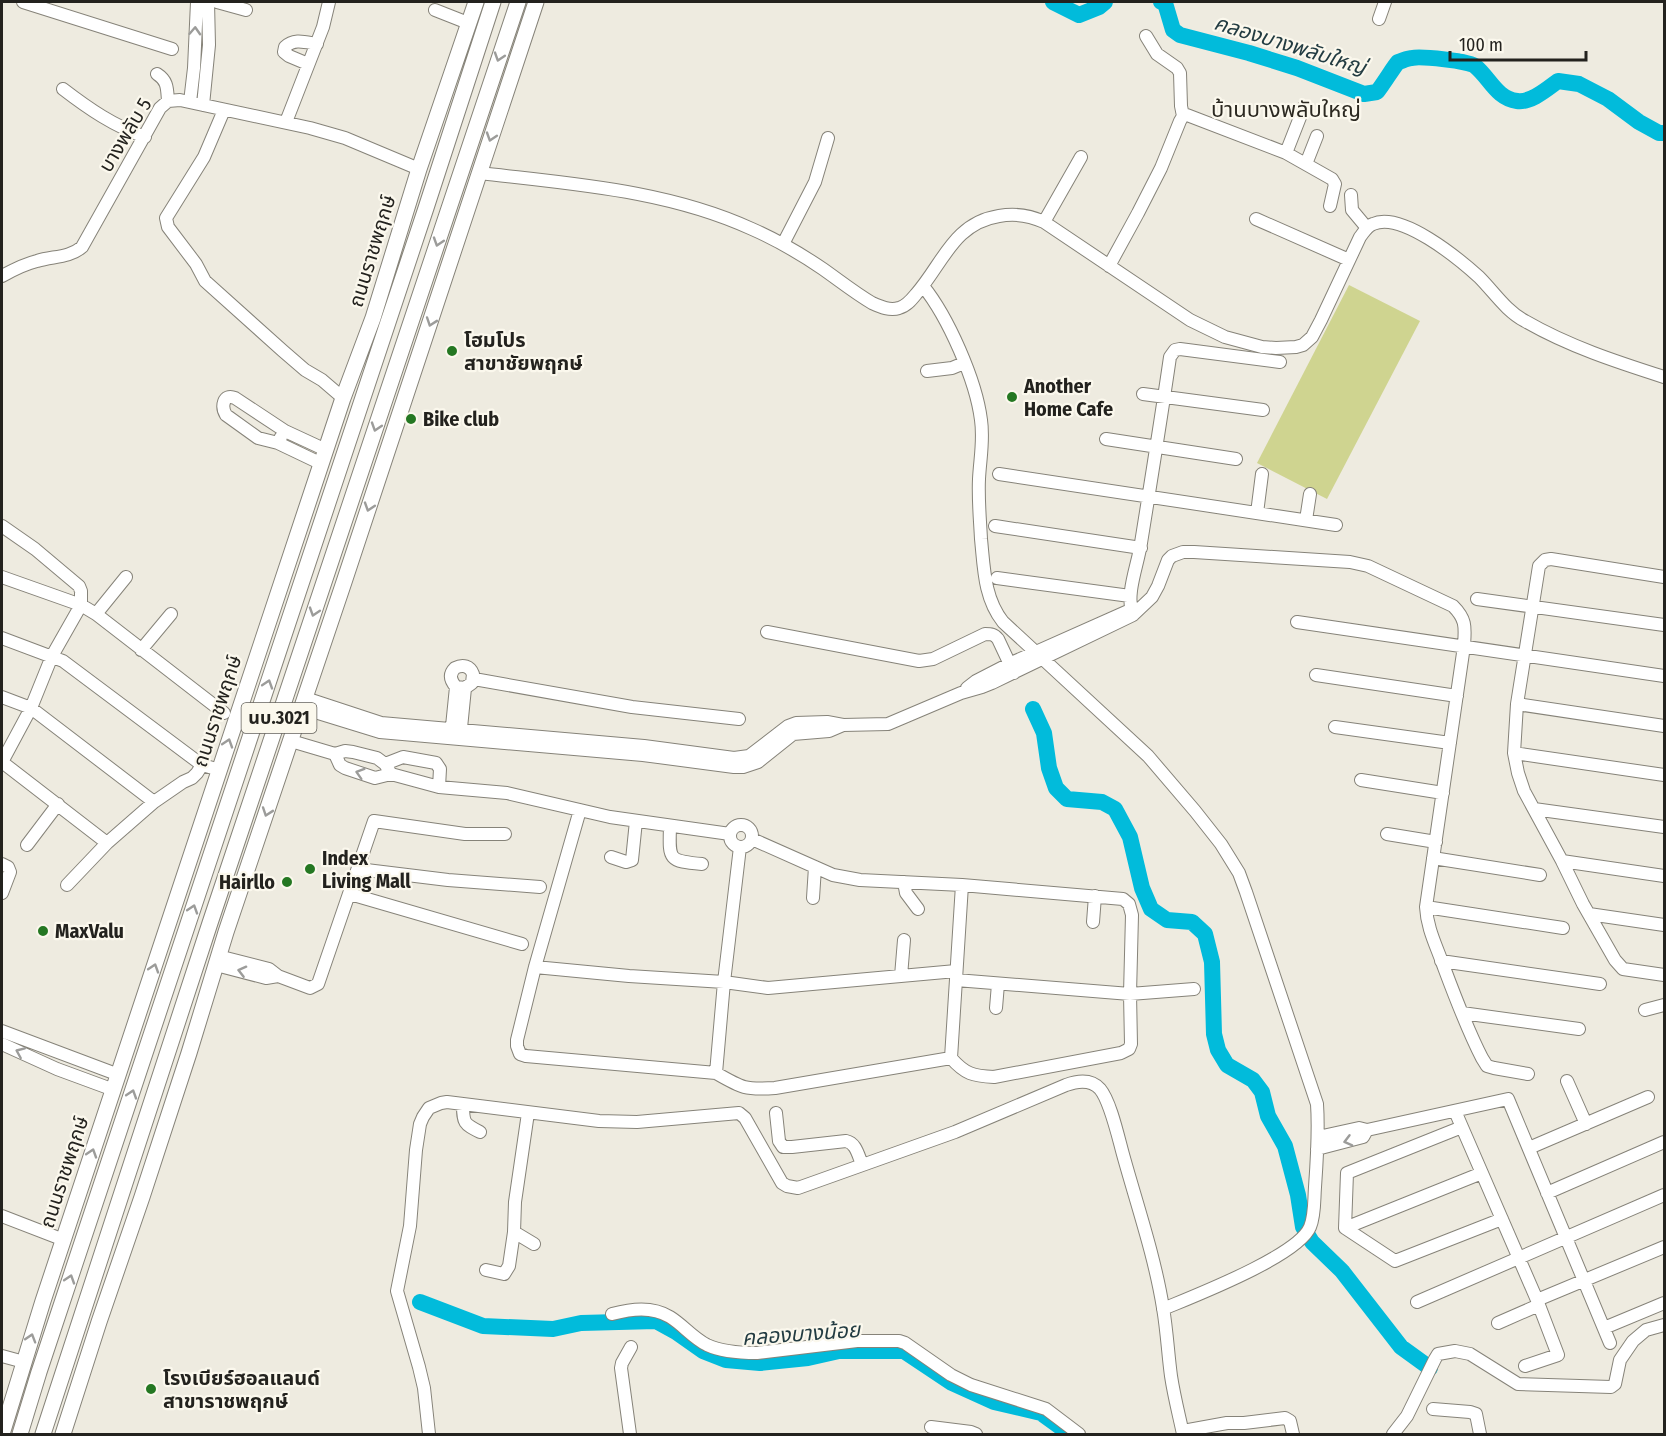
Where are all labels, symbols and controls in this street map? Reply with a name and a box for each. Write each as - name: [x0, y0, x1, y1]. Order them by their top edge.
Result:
- water label: คลองบางพลับใหญ่: [1211, 10, 1372, 81]
- scale bar: [1450, 24, 1586, 62]
- one-way arrow: [189, 27, 202, 36]
- text: 100 m: [1459, 34, 1503, 56]
- one-way arrow: [494, 51, 507, 62]
- street label: บางพลับ 5: [94, 94, 156, 176]
- district label: บ้านบางพลับใหญ่: [1211, 96, 1361, 123]
- one-way arrow: [486, 131, 499, 142]
- street label: ถนนราชพฤกษ์: [344, 192, 401, 310]
- one-way arrow: [432, 236, 445, 247]
- one-way arrow: [425, 316, 438, 327]
- place label: โฮมโปร สาขาชัยพฤกษ์: [464, 328, 583, 375]
- marker: โฮมโปร สาขาชัยพฤกษ์: [445, 344, 459, 358]
- place label: Another Home Cafe: [1023, 374, 1113, 421]
- marker: Another Home Cafe: [1005, 390, 1019, 404]
- place label: Bike club: [423, 407, 499, 431]
- marker: Bike club: [404, 412, 418, 426]
- one-way arrow: [370, 421, 383, 432]
- one-way arrow: [364, 501, 376, 512]
- one-way arrow: [309, 606, 322, 617]
- street label: ถนนราชพฤกษ์: [188, 652, 246, 770]
- one-way arrow: [261, 679, 273, 690]
- road number: นบ.3021: [242, 703, 316, 733]
- one-way arrow: [221, 738, 234, 749]
- one-way arrow: [355, 768, 366, 780]
- one-way arrow: [262, 806, 275, 816]
- place label: Index Living Mall: [322, 846, 411, 893]
- marker: Index Living Mall: [303, 862, 317, 876]
- place label: Hairllo: [219, 870, 275, 894]
- marker: Hairllo: [280, 875, 294, 889]
- one-way arrow: [186, 904, 199, 915]
- place label: MaxValu: [55, 919, 124, 943]
- marker: MaxValu: [36, 924, 50, 938]
- one-way arrow: [146, 963, 159, 974]
- one-way arrow: [237, 966, 247, 979]
- one-way arrow: [16, 1048, 27, 1060]
- one-way arrow: [125, 1089, 137, 1100]
- street label: ถนนราชพฤกษ์: [35, 1113, 93, 1231]
- one-way arrow: [1343, 1133, 1353, 1146]
- one-way arrow: [85, 1148, 98, 1159]
- one-way arrow: [63, 1274, 76, 1285]
- water label: คลองบางน้อย: [741, 1317, 862, 1351]
- one-way arrow: [24, 1334, 36, 1344]
- place label: โรงเบียร์ฮอลแลนด์ สาขาราชพฤกษ์: [163, 1366, 320, 1413]
- marker: โรงเบียร์ฮอลแลนด์ สาขาราชพฤกษ์: [144, 1382, 158, 1396]

